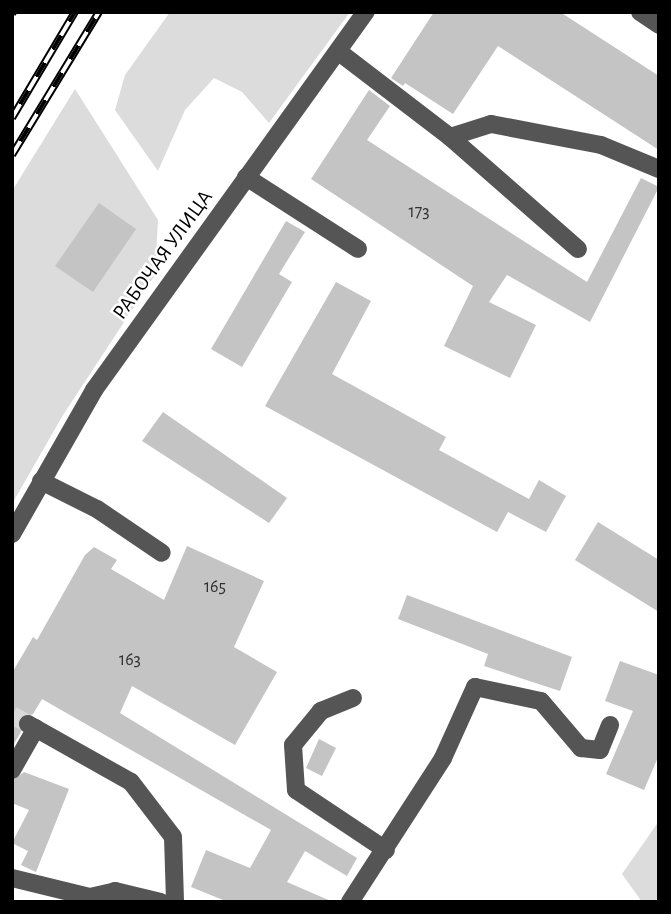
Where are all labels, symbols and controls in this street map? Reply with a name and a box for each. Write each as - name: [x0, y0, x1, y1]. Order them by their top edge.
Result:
- street label: РАБОЧАЯ УЛИЦА: [108, 185, 218, 325]
- house number: 173: [408, 201, 430, 223]
- house number: 165: [204, 576, 226, 598]
- house number: 163: [119, 649, 141, 671]

